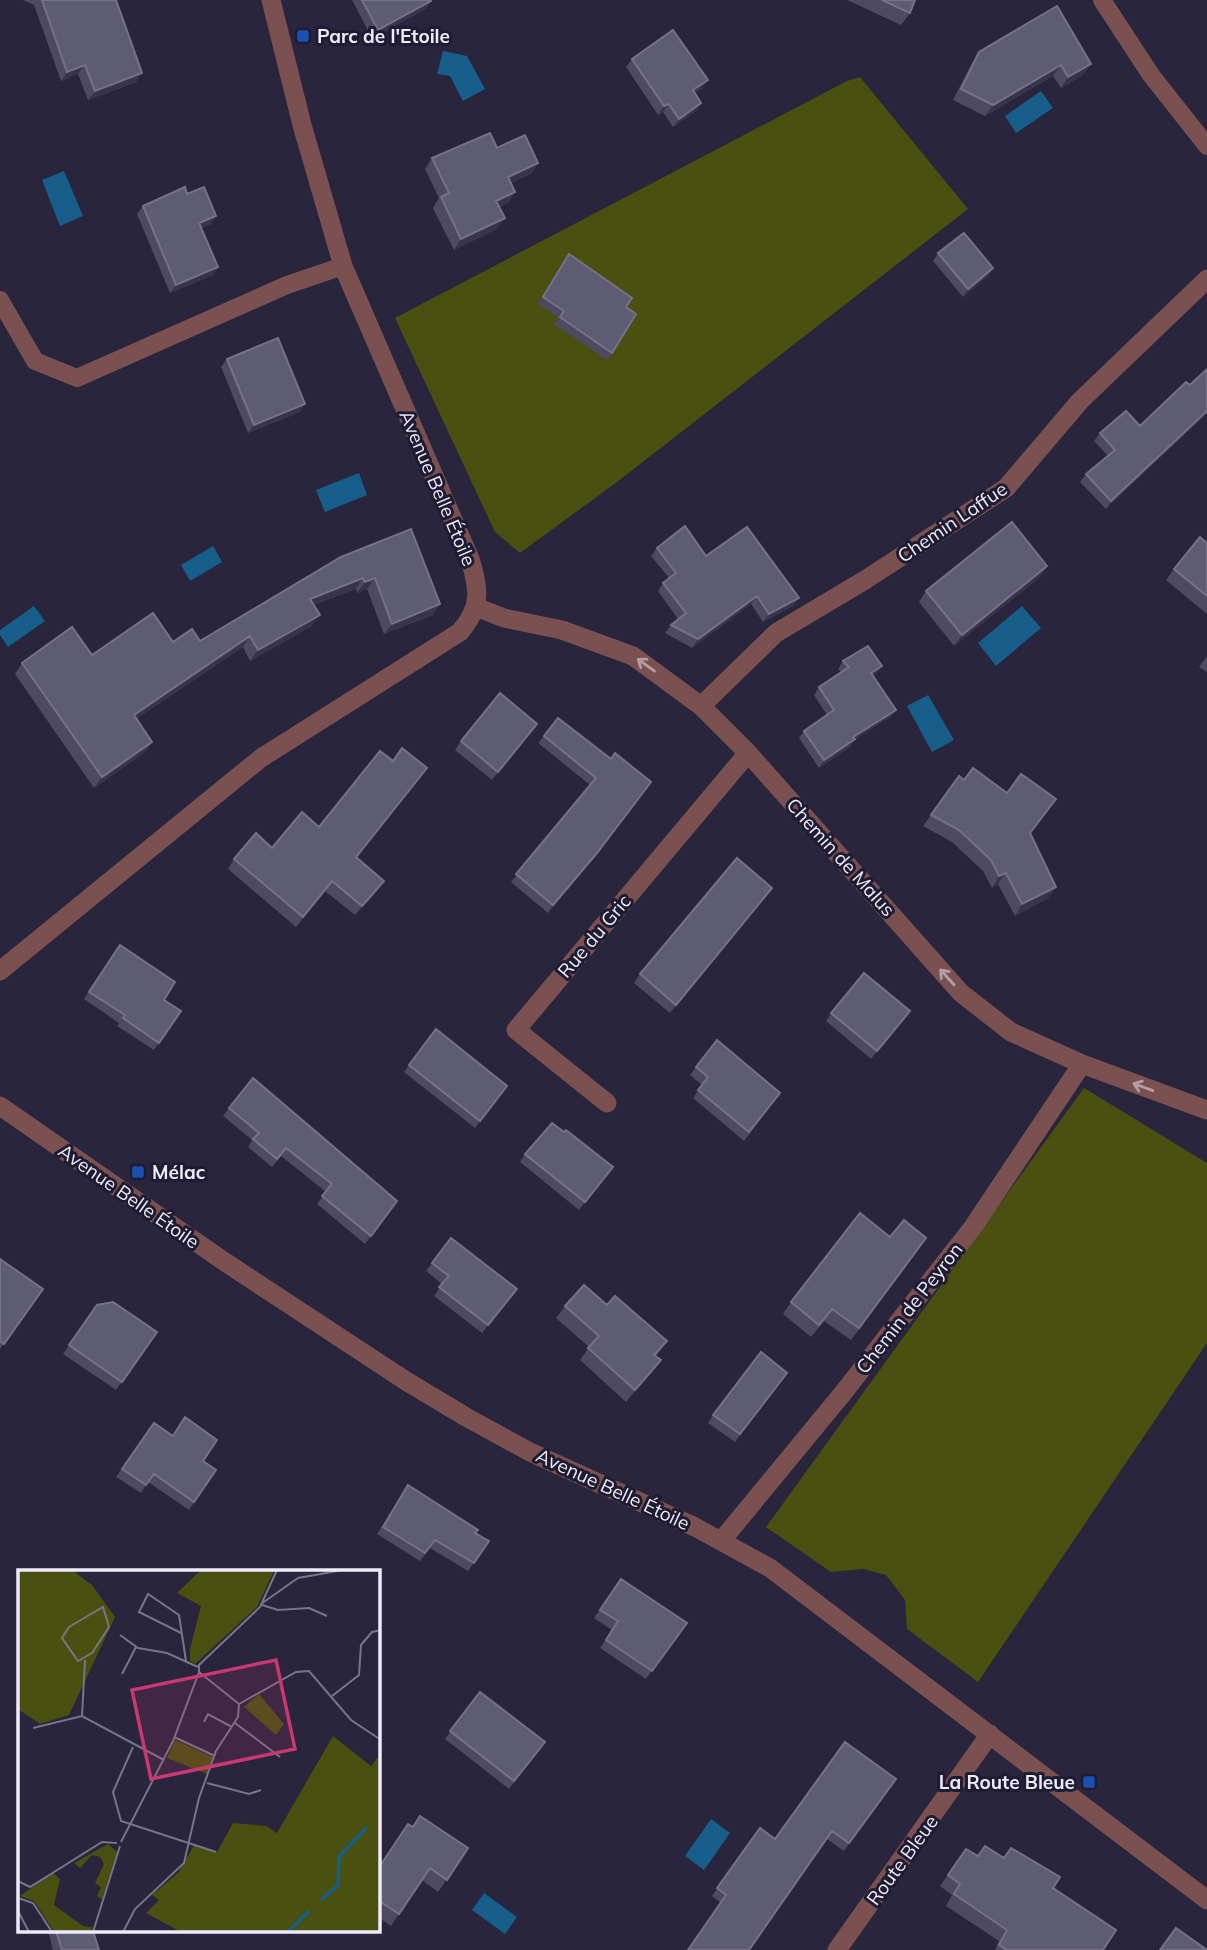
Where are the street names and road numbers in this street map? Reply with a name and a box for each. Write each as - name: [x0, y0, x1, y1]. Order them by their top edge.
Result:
- street label: Avenue Belle Étoile: [394, 407, 482, 569]
- street label: Chemin Laffue: [892, 476, 1012, 568]
- street label: Chemin de Malus: [782, 793, 900, 921]
- street label: Rue du Gric: [552, 889, 636, 983]
- street label: Avenue Belle Étoile: [54, 1138, 204, 1254]
- street label: Chemin de Peyron: [850, 1238, 968, 1378]
- street label: Avenue Belle Étoile: [532, 1443, 694, 1535]
- street label: Route Bleue: [861, 1810, 943, 1910]

